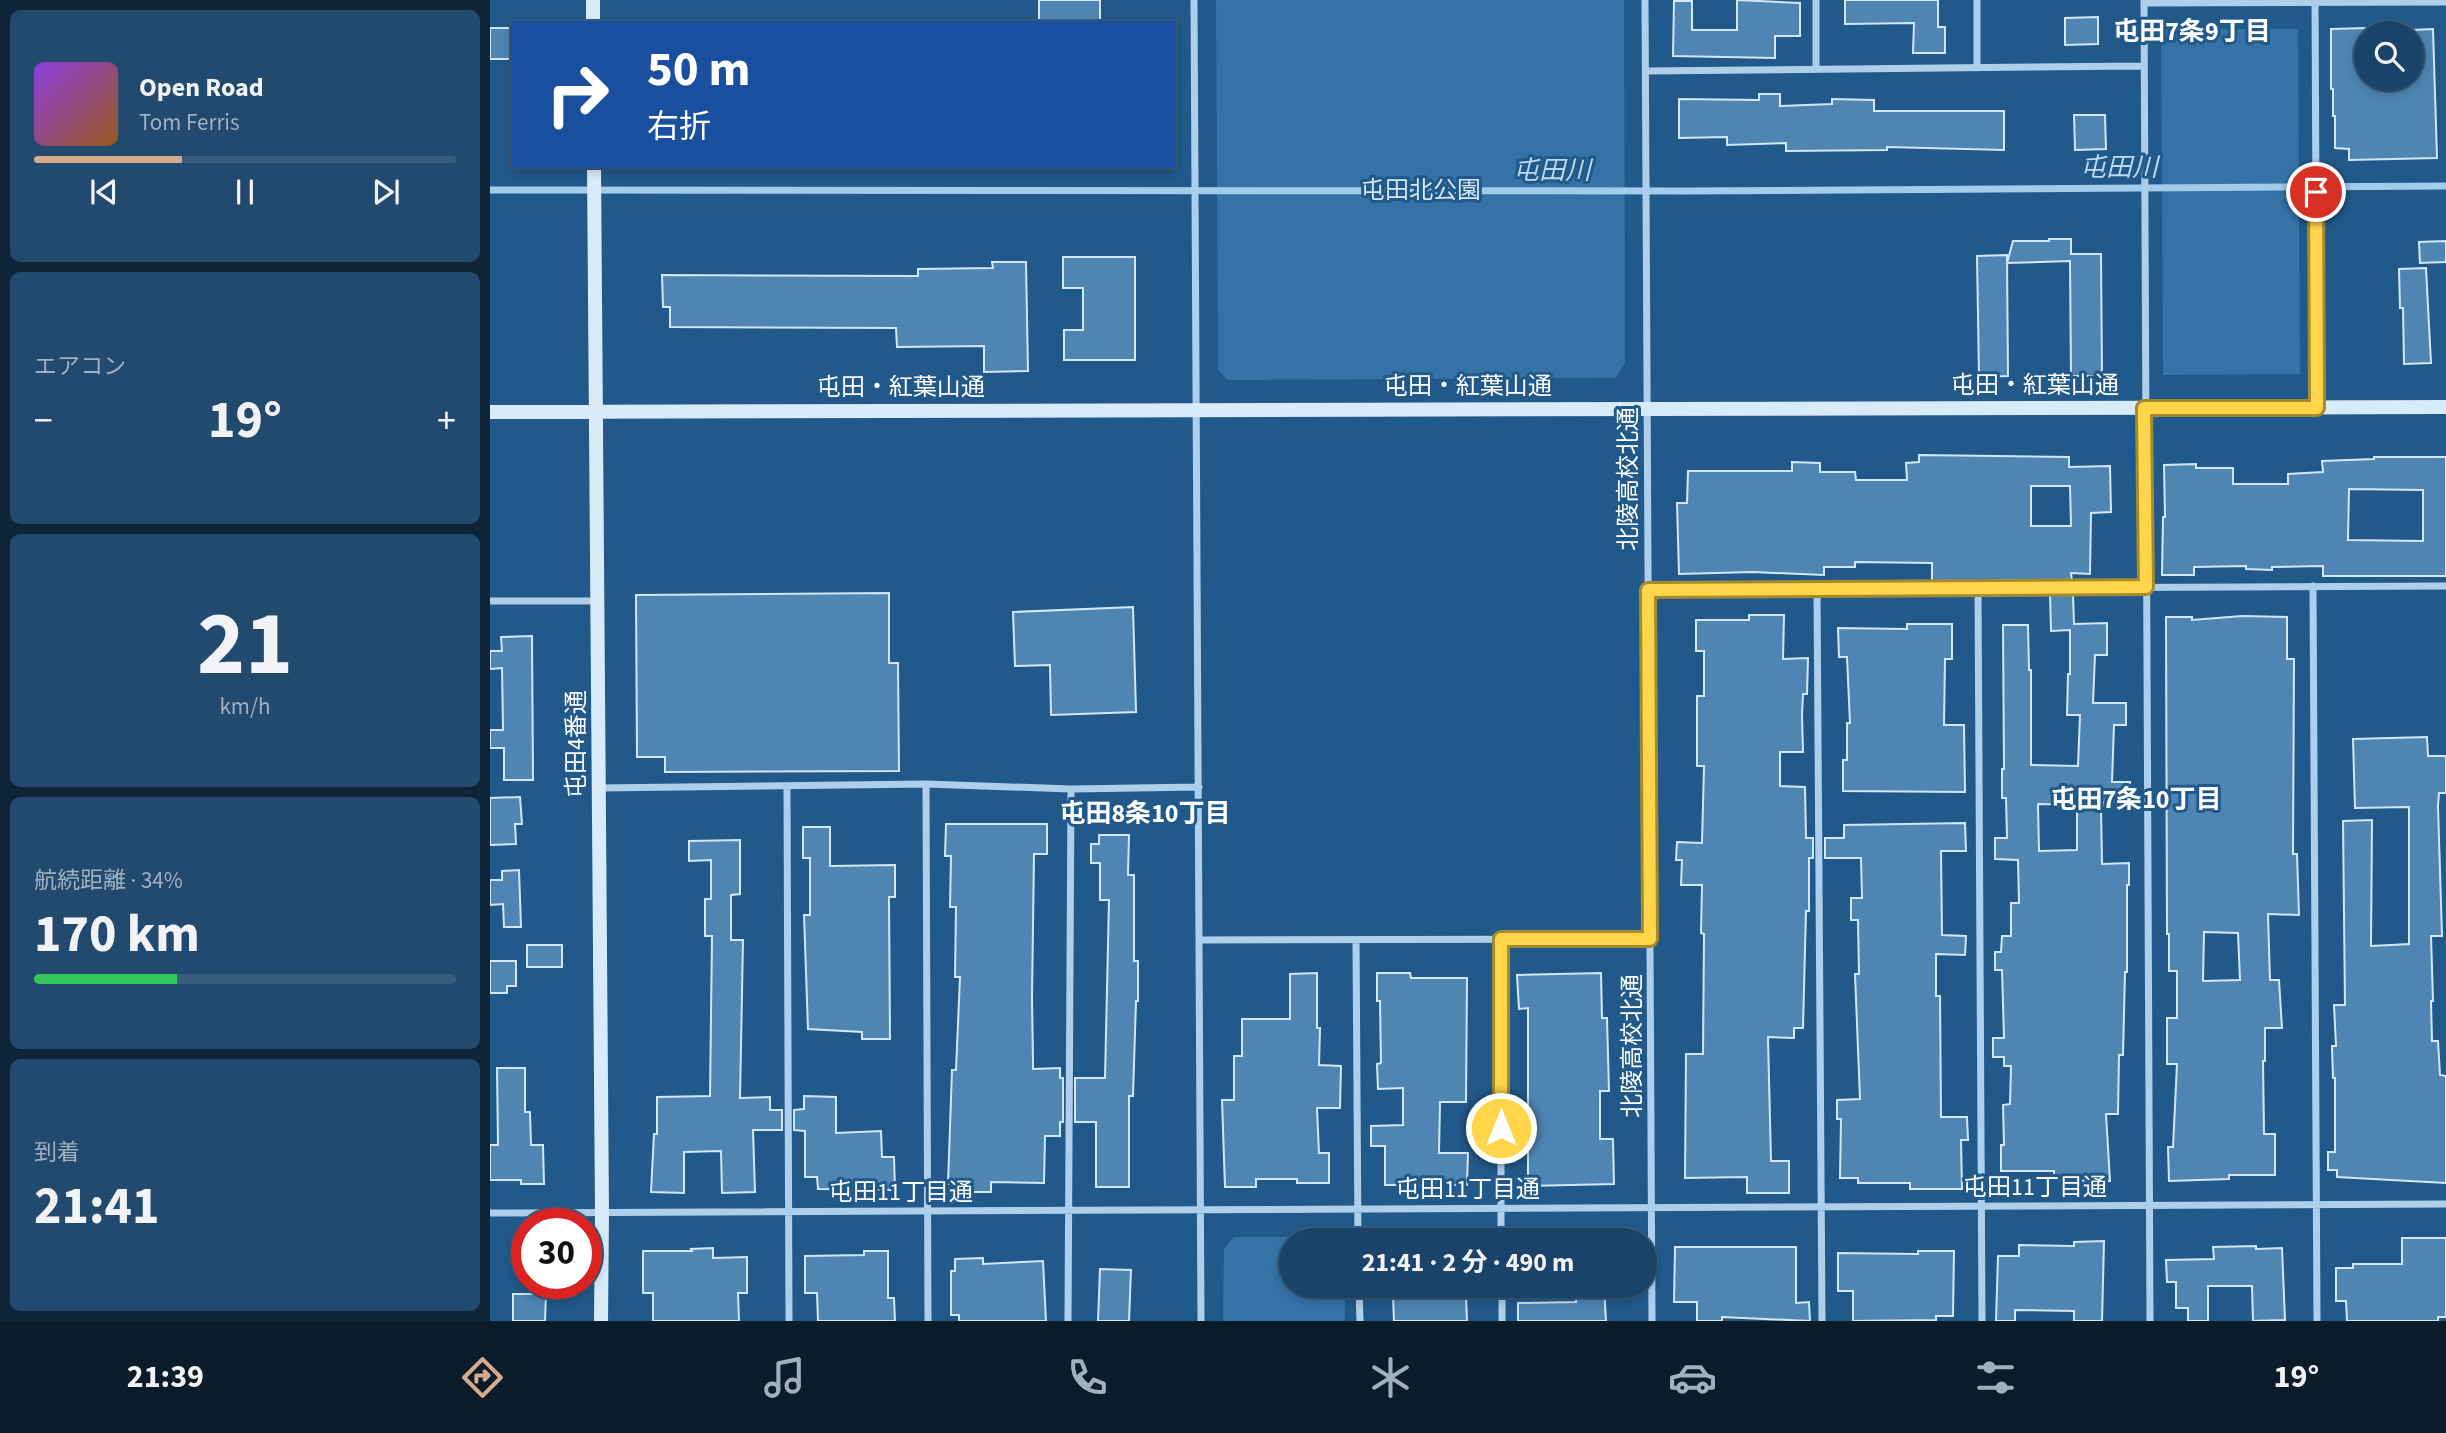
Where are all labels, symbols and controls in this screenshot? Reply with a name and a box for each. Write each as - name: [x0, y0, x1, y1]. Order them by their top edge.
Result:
- district label: 屯田7条9丁目: [2113, 13, 2271, 50]
- map controls: [2354, 21, 2424, 91]
- button: search: [2354, 21, 2424, 91]
- text: 50 m: [647, 35, 751, 105]
- icon: right: [532, 49, 623, 140]
- text: Open Road: [139, 69, 264, 106]
- text: 右折: [647, 104, 711, 150]
- text: Tom Ferris: [139, 106, 240, 139]
- water label: 屯田川: [2080, 149, 2161, 186]
- water label: 屯田川: [1513, 152, 1594, 189]
- pin: [2286, 162, 2346, 222]
- icon: previous: [85, 173, 123, 211]
- icon: pause: [226, 173, 264, 211]
- icon: next: [367, 173, 405, 211]
- park label: 屯田北公園: [1361, 173, 1481, 208]
- icon: arrive: [2297, 173, 2335, 211]
- text: エアコン: [34, 350, 126, 383]
- street label: 屯田・紅葉山通: [1951, 368, 2119, 403]
- street label: 屯田・紅葉山通: [1384, 369, 1552, 404]
- street label: 屯田・紅葉山通: [817, 370, 985, 405]
- text: 19°: [208, 384, 282, 458]
- text: −: [34, 394, 53, 448]
- text: +: [437, 394, 456, 448]
- street label: 北陵高校北通: [1611, 407, 1646, 551]
- text: 21: [197, 580, 293, 709]
- text: km/h: [219, 690, 271, 723]
- street label: 屯田4番通: [559, 690, 594, 798]
- district label: 屯田7条10丁目: [2050, 781, 2222, 818]
- district label: 屯田8条10丁目: [1059, 795, 1231, 832]
- text: 航続距離 · 34%: [34, 864, 183, 897]
- text: 170 km: [34, 898, 200, 972]
- street label: 北陵高校北通: [1615, 974, 1650, 1118]
- position arrow: [1464, 1091, 1538, 1165]
- text: 到着: [34, 1136, 80, 1169]
- text: 21:41: [34, 1170, 159, 1244]
- street label: 屯田11丁目通: [1963, 1170, 2107, 1205]
- street label: 屯田11丁目通: [1396, 1172, 1540, 1207]
- street label: 屯田11丁目通: [829, 1175, 973, 1210]
- speed limit sign: 30: [511, 1208, 602, 1299]
- text: 21:41 · 2 分 · 490 m: [1362, 1244, 1574, 1281]
- icon: directions: [458, 1353, 507, 1402]
- icon: music: [760, 1353, 809, 1402]
- icon: phone: [1063, 1353, 1112, 1402]
- icon: climate: [1366, 1353, 1415, 1402]
- icon: car: [1668, 1353, 1717, 1402]
- icon: filters: [1971, 1353, 2020, 1402]
- text: 21:39: [127, 1354, 204, 1400]
- text: 19°: [2274, 1354, 2319, 1400]

